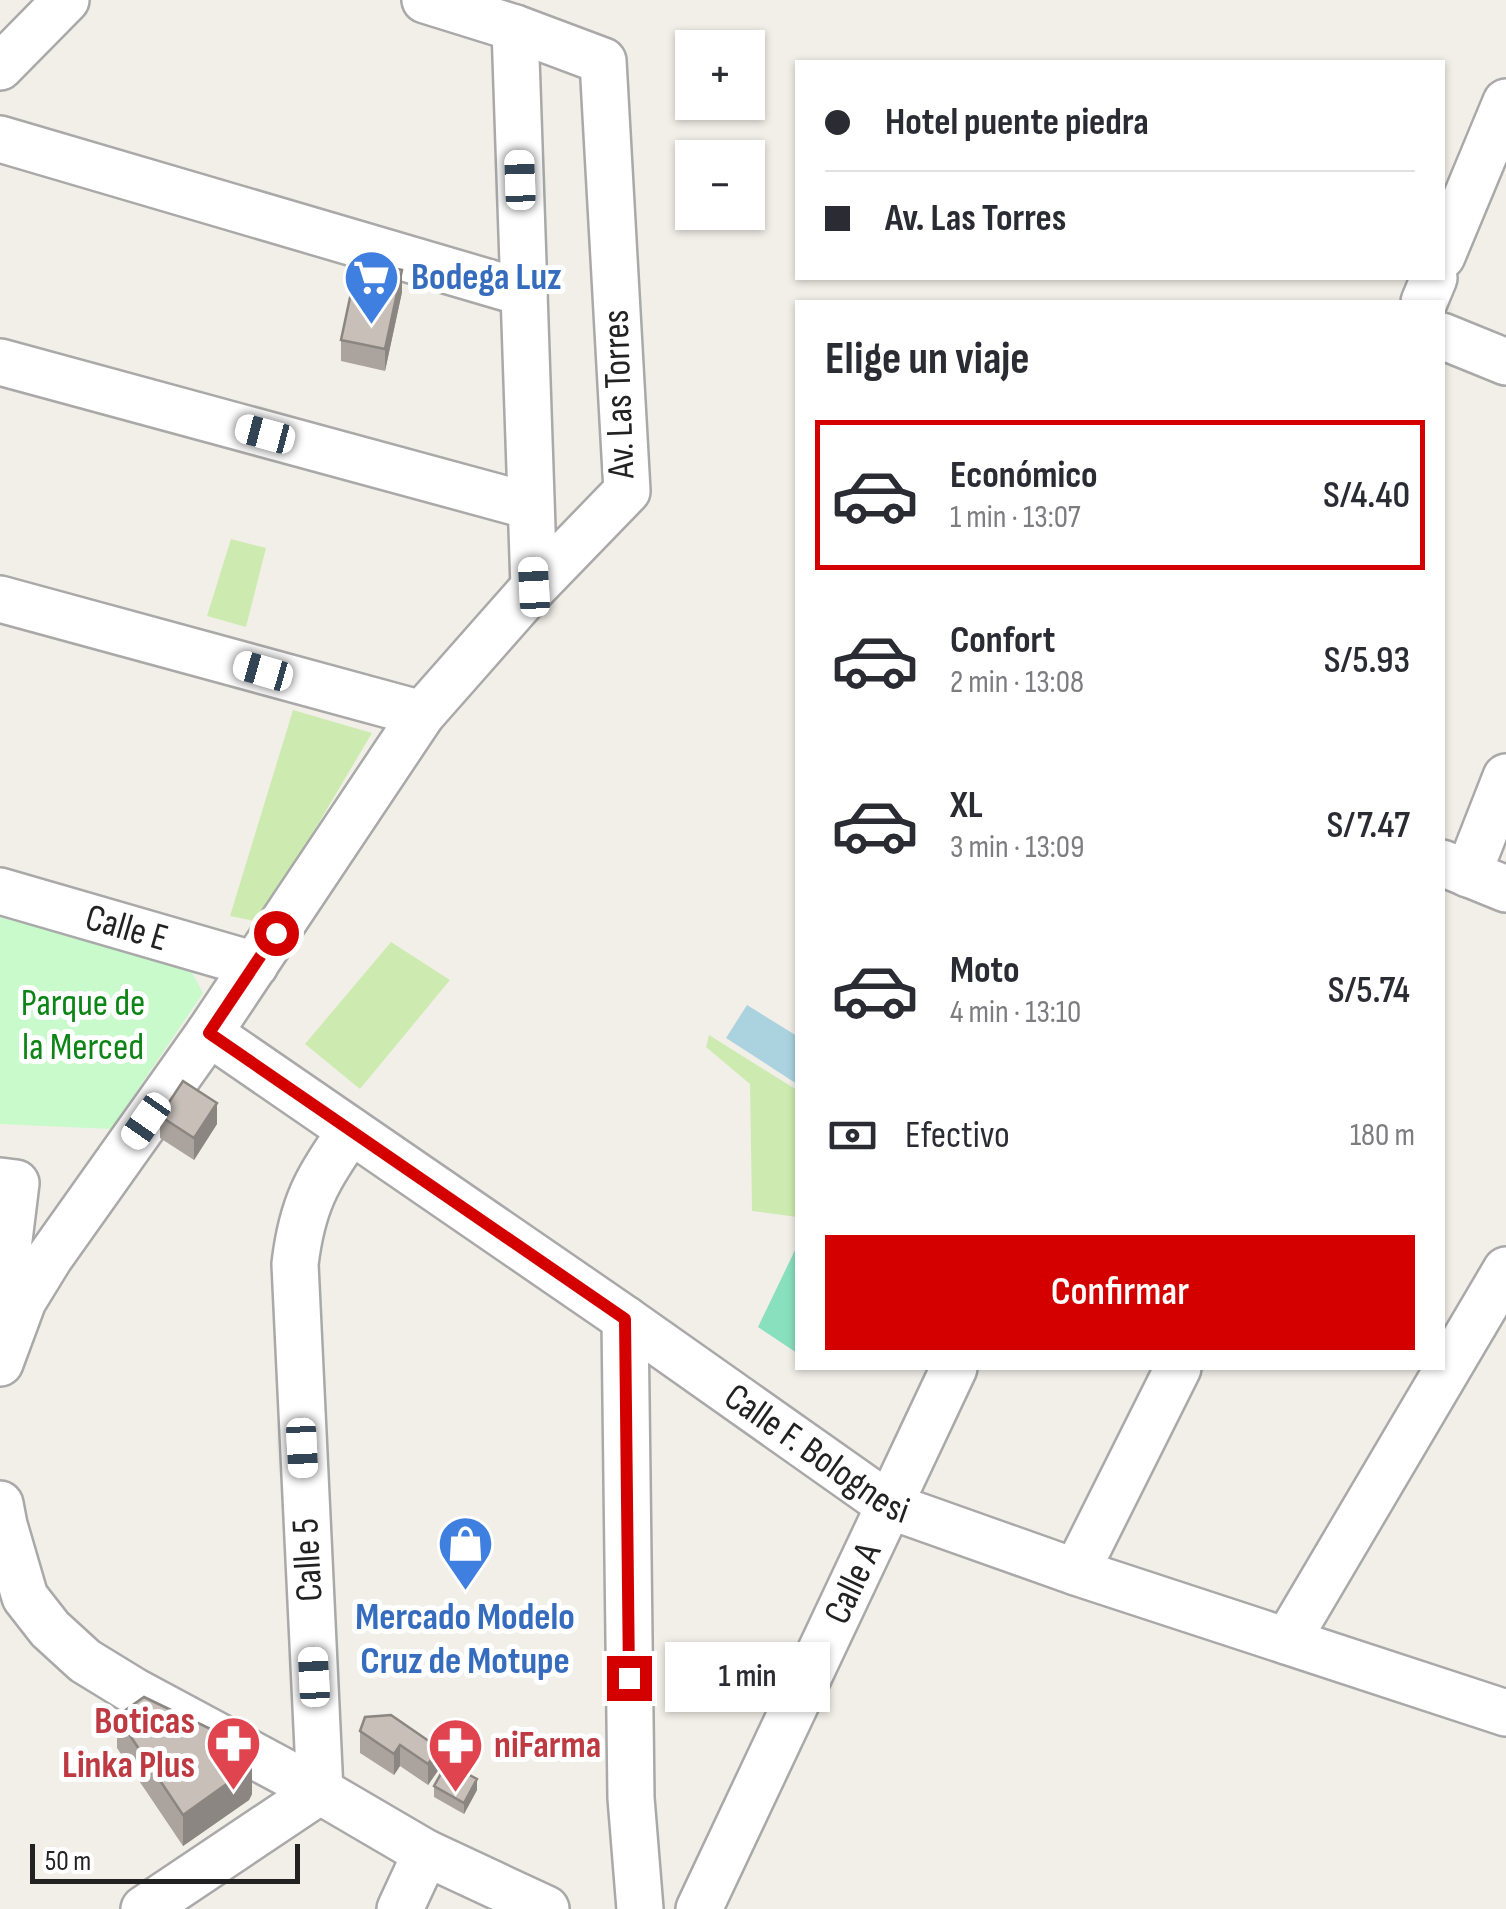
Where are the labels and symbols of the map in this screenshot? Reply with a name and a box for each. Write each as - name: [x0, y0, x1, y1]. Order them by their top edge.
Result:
- car: [504, 149, 536, 211]
- supermarket icon: Bodega Luz: [342, 247, 402, 326]
- place label: Bodega Luz: [411, 255, 562, 300]
- street label: Av. Las Torres: [594, 309, 644, 480]
- car: [232, 412, 298, 456]
- car: [517, 556, 551, 618]
- car: [230, 648, 296, 694]
- street label: Calle E: [80, 895, 173, 961]
- route start: [254, 911, 299, 956]
- park label: Parque de la Merced: [21, 981, 145, 1070]
- car: [117, 1088, 175, 1154]
- street label: Calle F. Bolognesi: [716, 1374, 915, 1533]
- car: [285, 1417, 319, 1479]
- shop icon: Mercado Modelo Cruz de Motupe: [435, 1514, 495, 1593]
- street label: Calle 5: [283, 1517, 333, 1603]
- street label: Calle A: [814, 1535, 891, 1631]
- place label: Mercado Modelo Cruz de Motupe: [355, 1595, 575, 1684]
- callout: 1 min: [664, 1643, 829, 1713]
- car: [297, 1646, 331, 1708]
- route end: [607, 1656, 652, 1701]
- place label: Boticas Linka Plus: [62, 1699, 195, 1788]
- pharmacy icon: Boticas Linka Plus: [204, 1713, 264, 1792]
- pharmacy icon: niFarma: [425, 1715, 485, 1794]
- place label: niFarma: [494, 1723, 601, 1768]
- scale bar: [30, 1839, 300, 1884]

